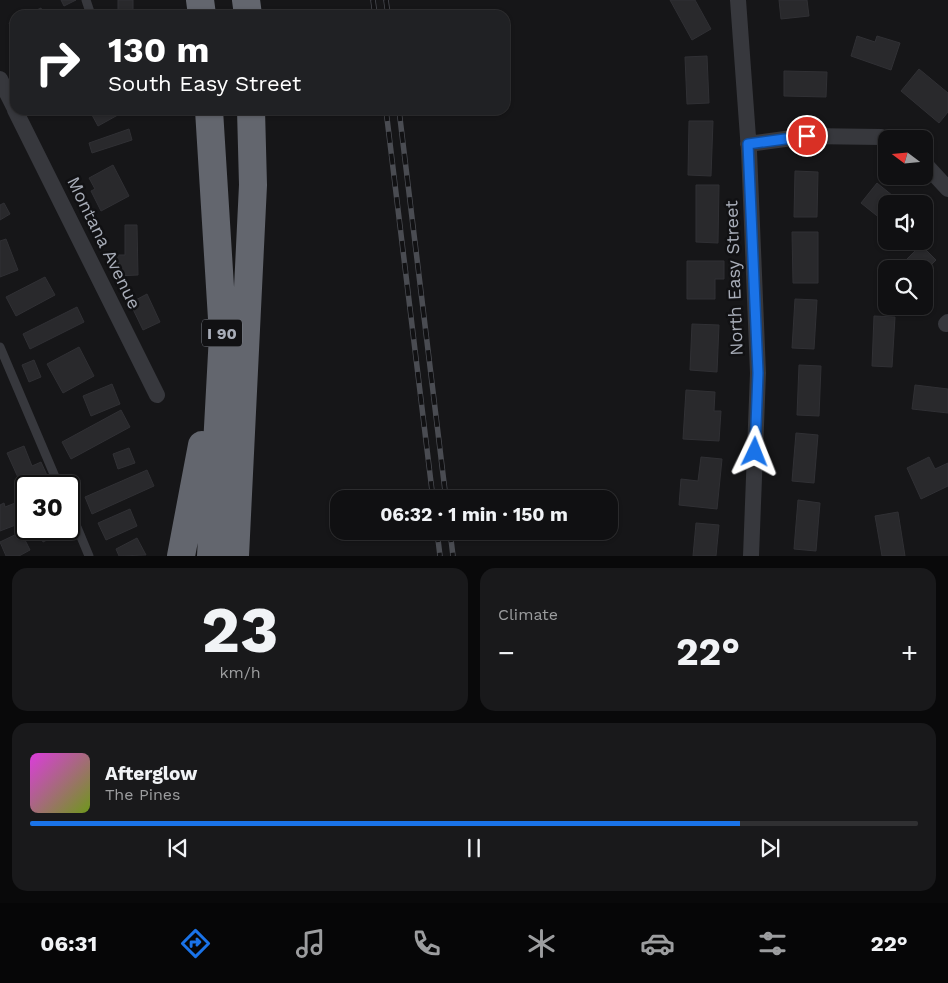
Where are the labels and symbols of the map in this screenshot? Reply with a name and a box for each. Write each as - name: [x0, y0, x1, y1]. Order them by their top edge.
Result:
- pin: [786, 115, 828, 157]
- north arrow: [878, 130, 932, 185]
- street label: Montana Avenue: [63, 173, 146, 312]
- street label: North Easy Street: [720, 200, 747, 356]
- road number: I 90: [202, 319, 242, 346]
- position arrow: [728, 425, 780, 477]
- speed limit sign: 30: [15, 475, 80, 540]

